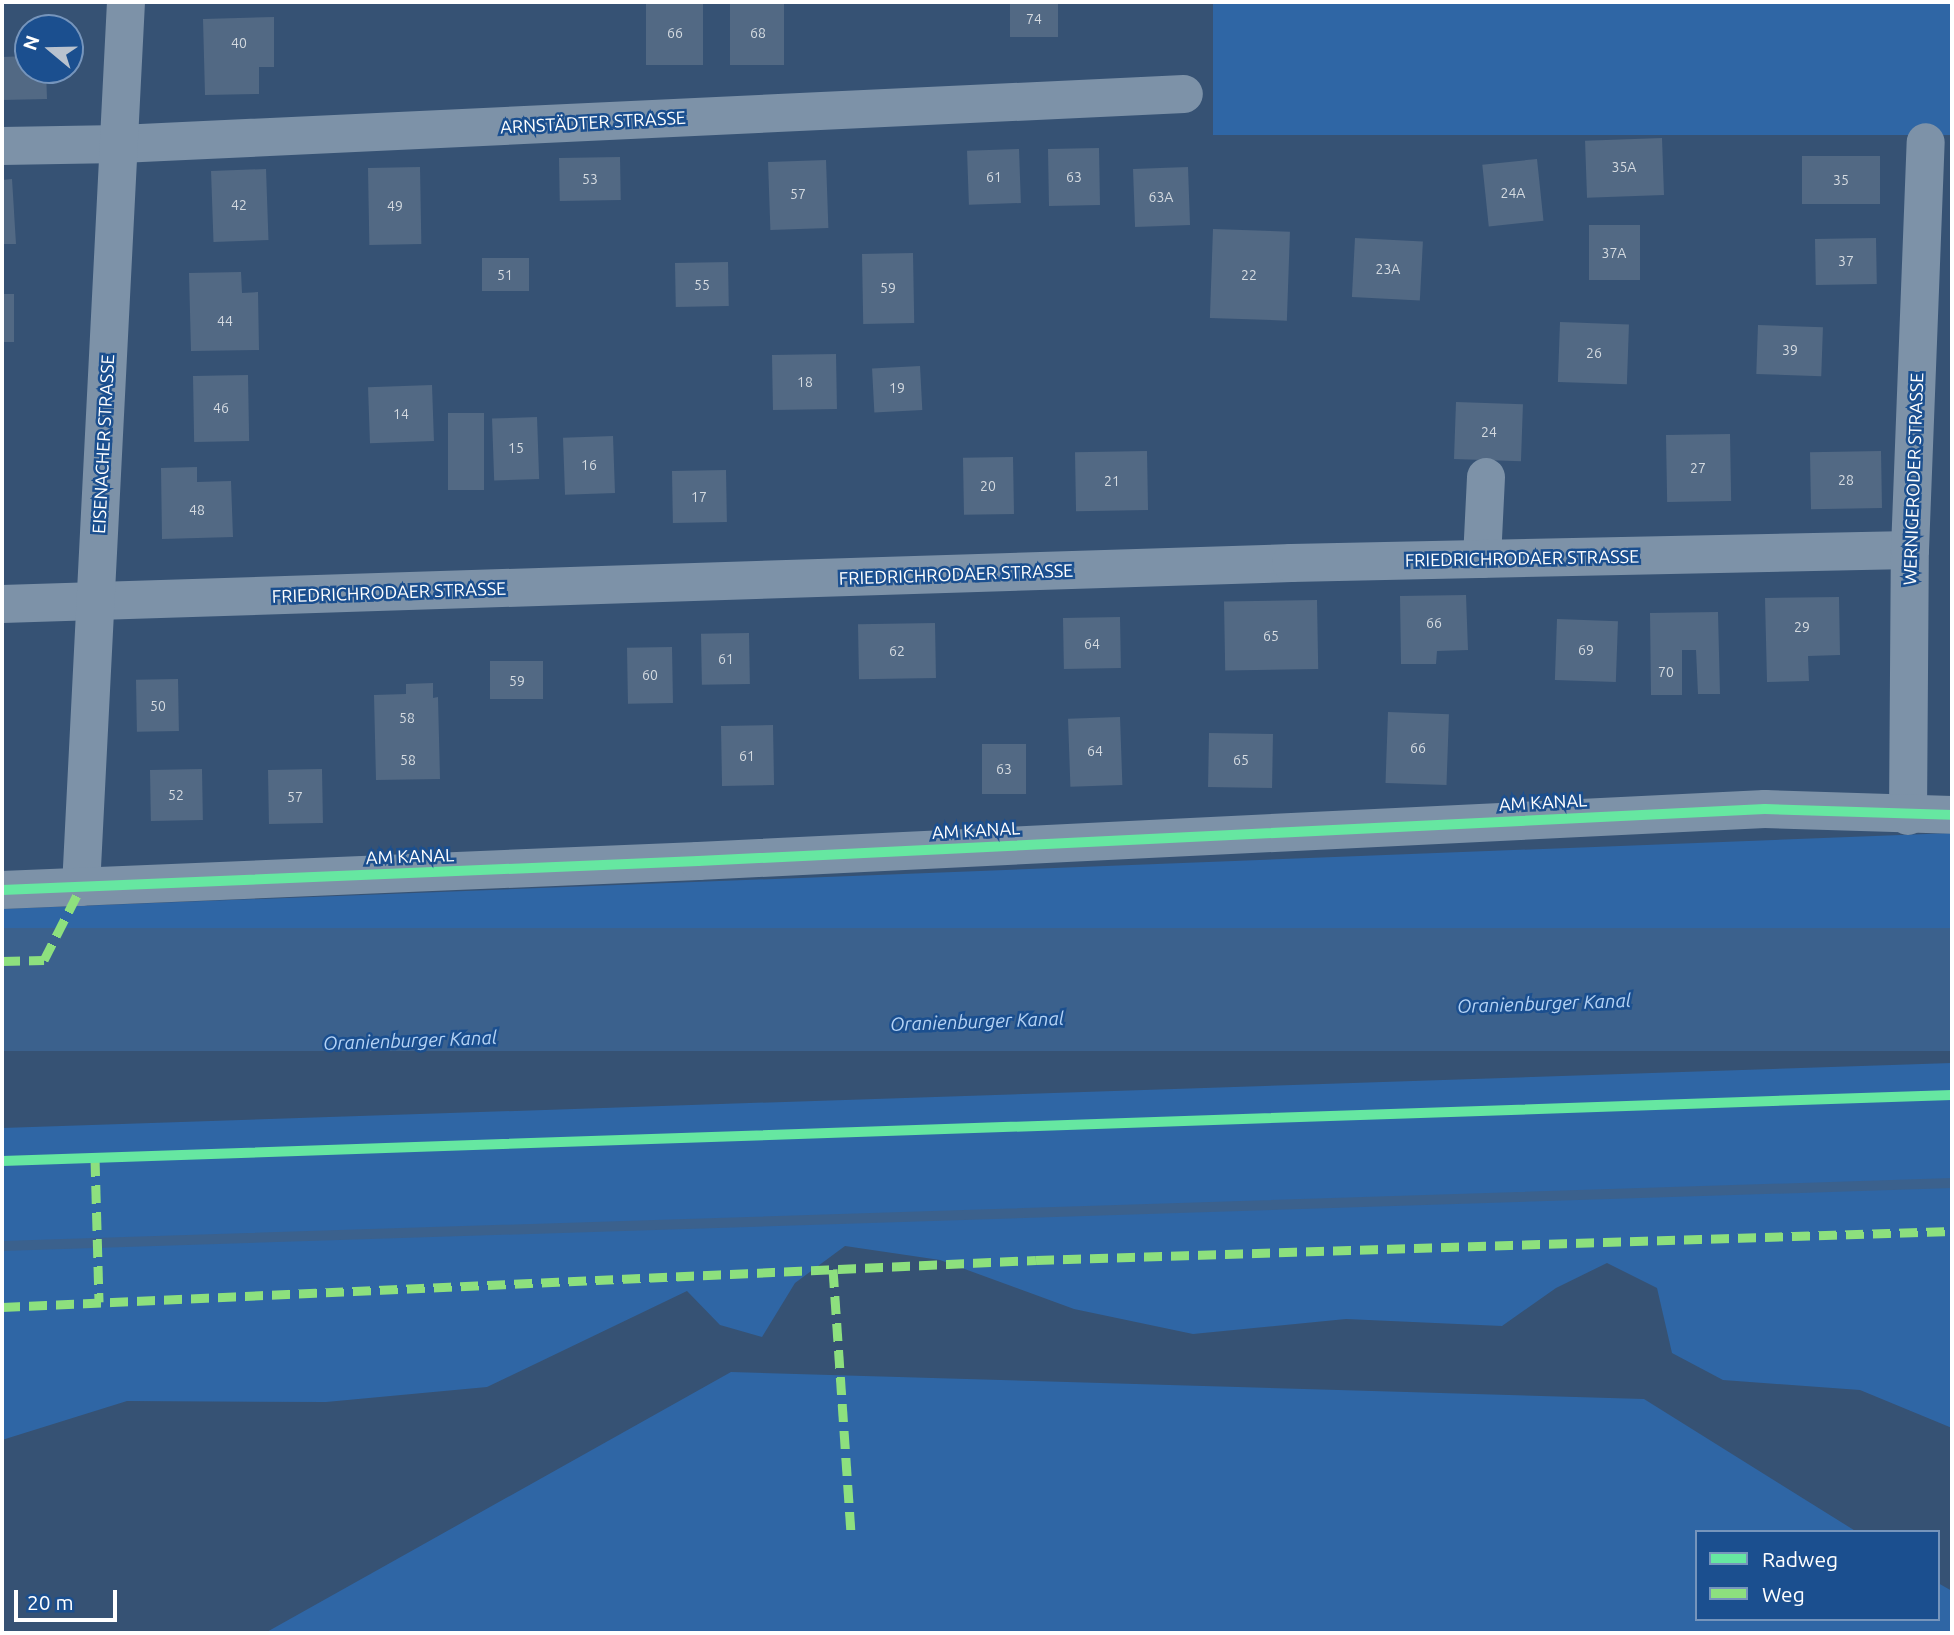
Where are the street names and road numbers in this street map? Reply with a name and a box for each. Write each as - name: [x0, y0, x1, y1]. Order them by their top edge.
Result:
- street label: ARNSTÄDTER STRASSE: [500, 106, 686, 138]
- street label: EISENACHER STRASSE: [88, 354, 118, 534]
- street label: WERNIGERODER STRASSE: [1898, 372, 1928, 586]
- street label: FRIEDRICHRODAER STRASSE: [1405, 545, 1639, 571]
- street label: FRIEDRICHRODAER STRASSE: [838, 559, 1074, 589]
- street label: FRIEDRICHRODAER STRASSE: [271, 577, 507, 607]
- street label: AM KANAL: [1498, 789, 1588, 815]
- street label: AM KANAL: [931, 817, 1021, 843]
- street label: AM KANAL: [365, 844, 455, 868]

